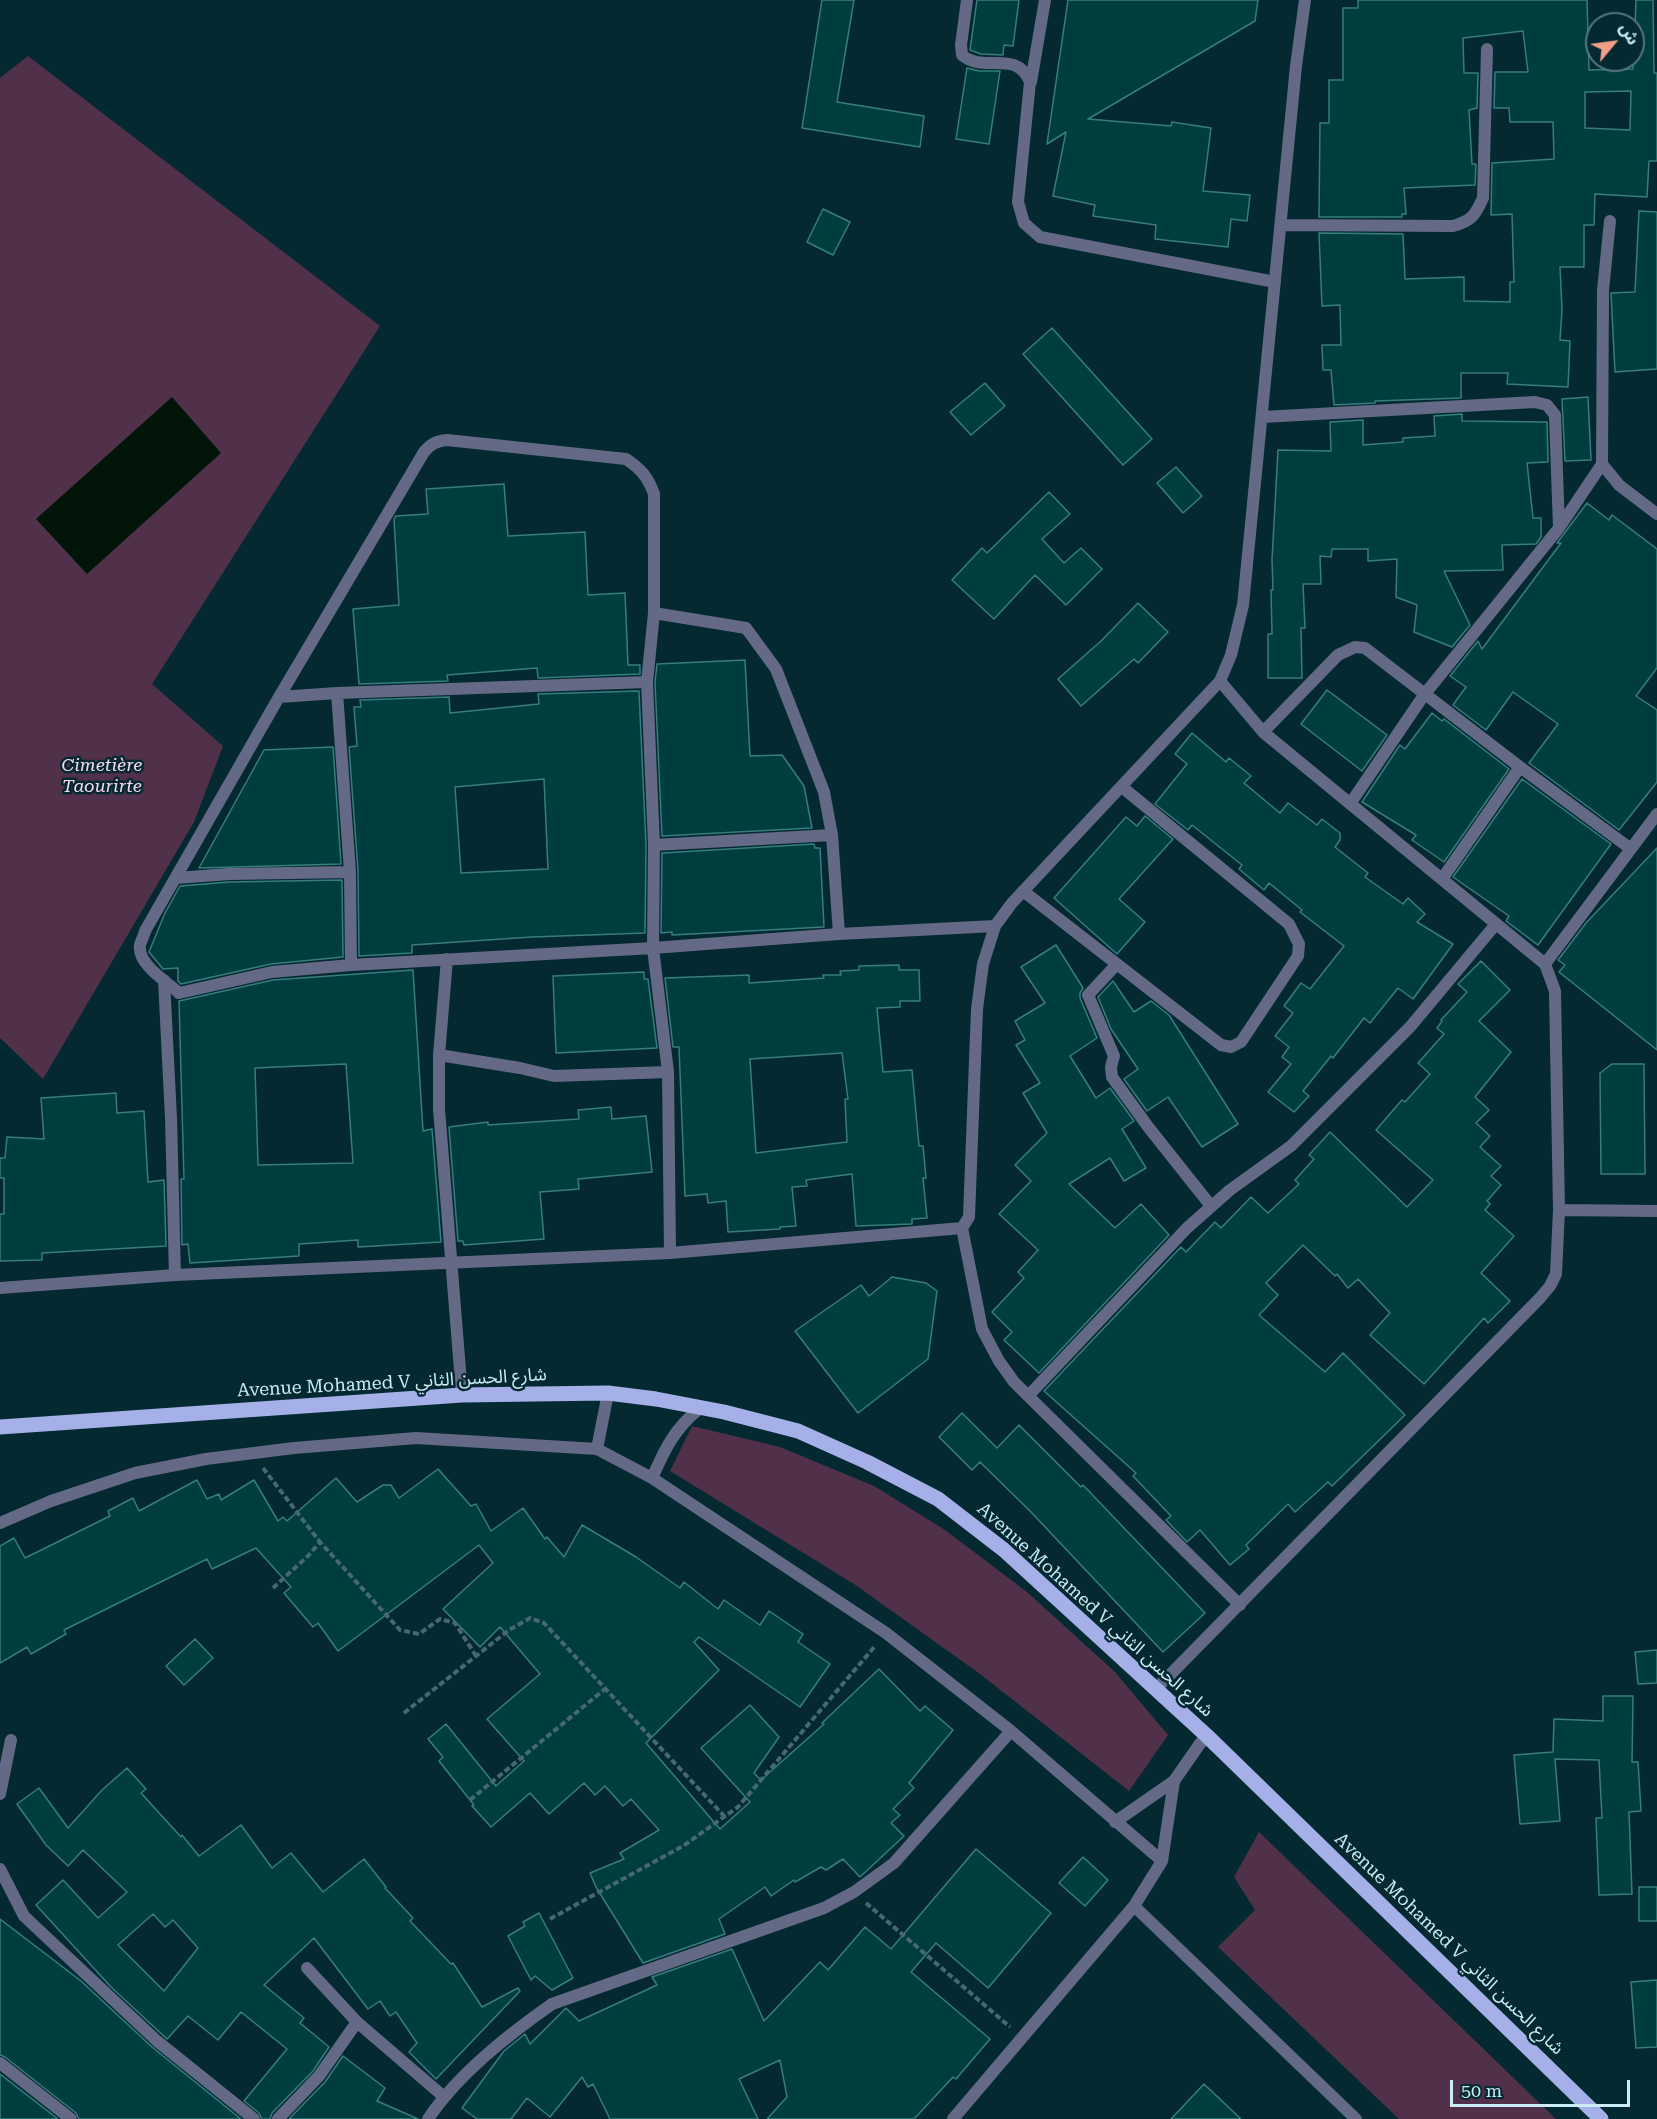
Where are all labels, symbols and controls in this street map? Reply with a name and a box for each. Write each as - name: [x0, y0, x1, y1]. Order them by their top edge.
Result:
- north arrow: [1585, 12, 1645, 72]
- text: ش: [1616, 20, 1643, 48]
- park label: Cimetière Taourirte: [62, 755, 142, 798]
- street label: Avenue Mohamed V شارع الحسن الثاني: [237, 1364, 547, 1402]
- street label: Avenue Mohamed V شارع الحسن الثاني: [973, 1498, 1217, 1722]
- street label: Avenue Mohamed V شارع الحسن الثاني: [1330, 1828, 1568, 2060]
- scale bar: [1453, 2068, 1633, 2106]
- text: 50 m: [1461, 2080, 1502, 2101]

